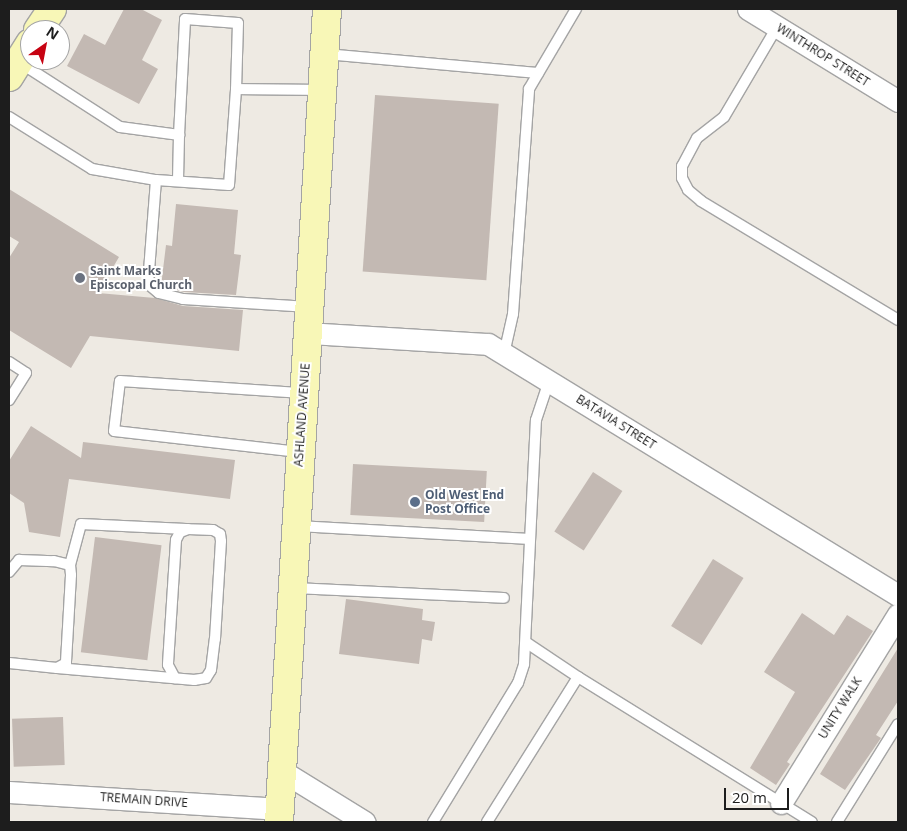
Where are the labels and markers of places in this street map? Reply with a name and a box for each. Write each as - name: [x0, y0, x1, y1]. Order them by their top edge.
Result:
- place label: Saint Marks Episcopal Church: [90, 264, 192, 292]
- marker: Saint Marks Episcopal Church: [74, 272, 86, 284]
- place label: Old West End Post Office: [425, 488, 504, 516]
- marker: Old West End Post Office: [409, 496, 421, 508]

